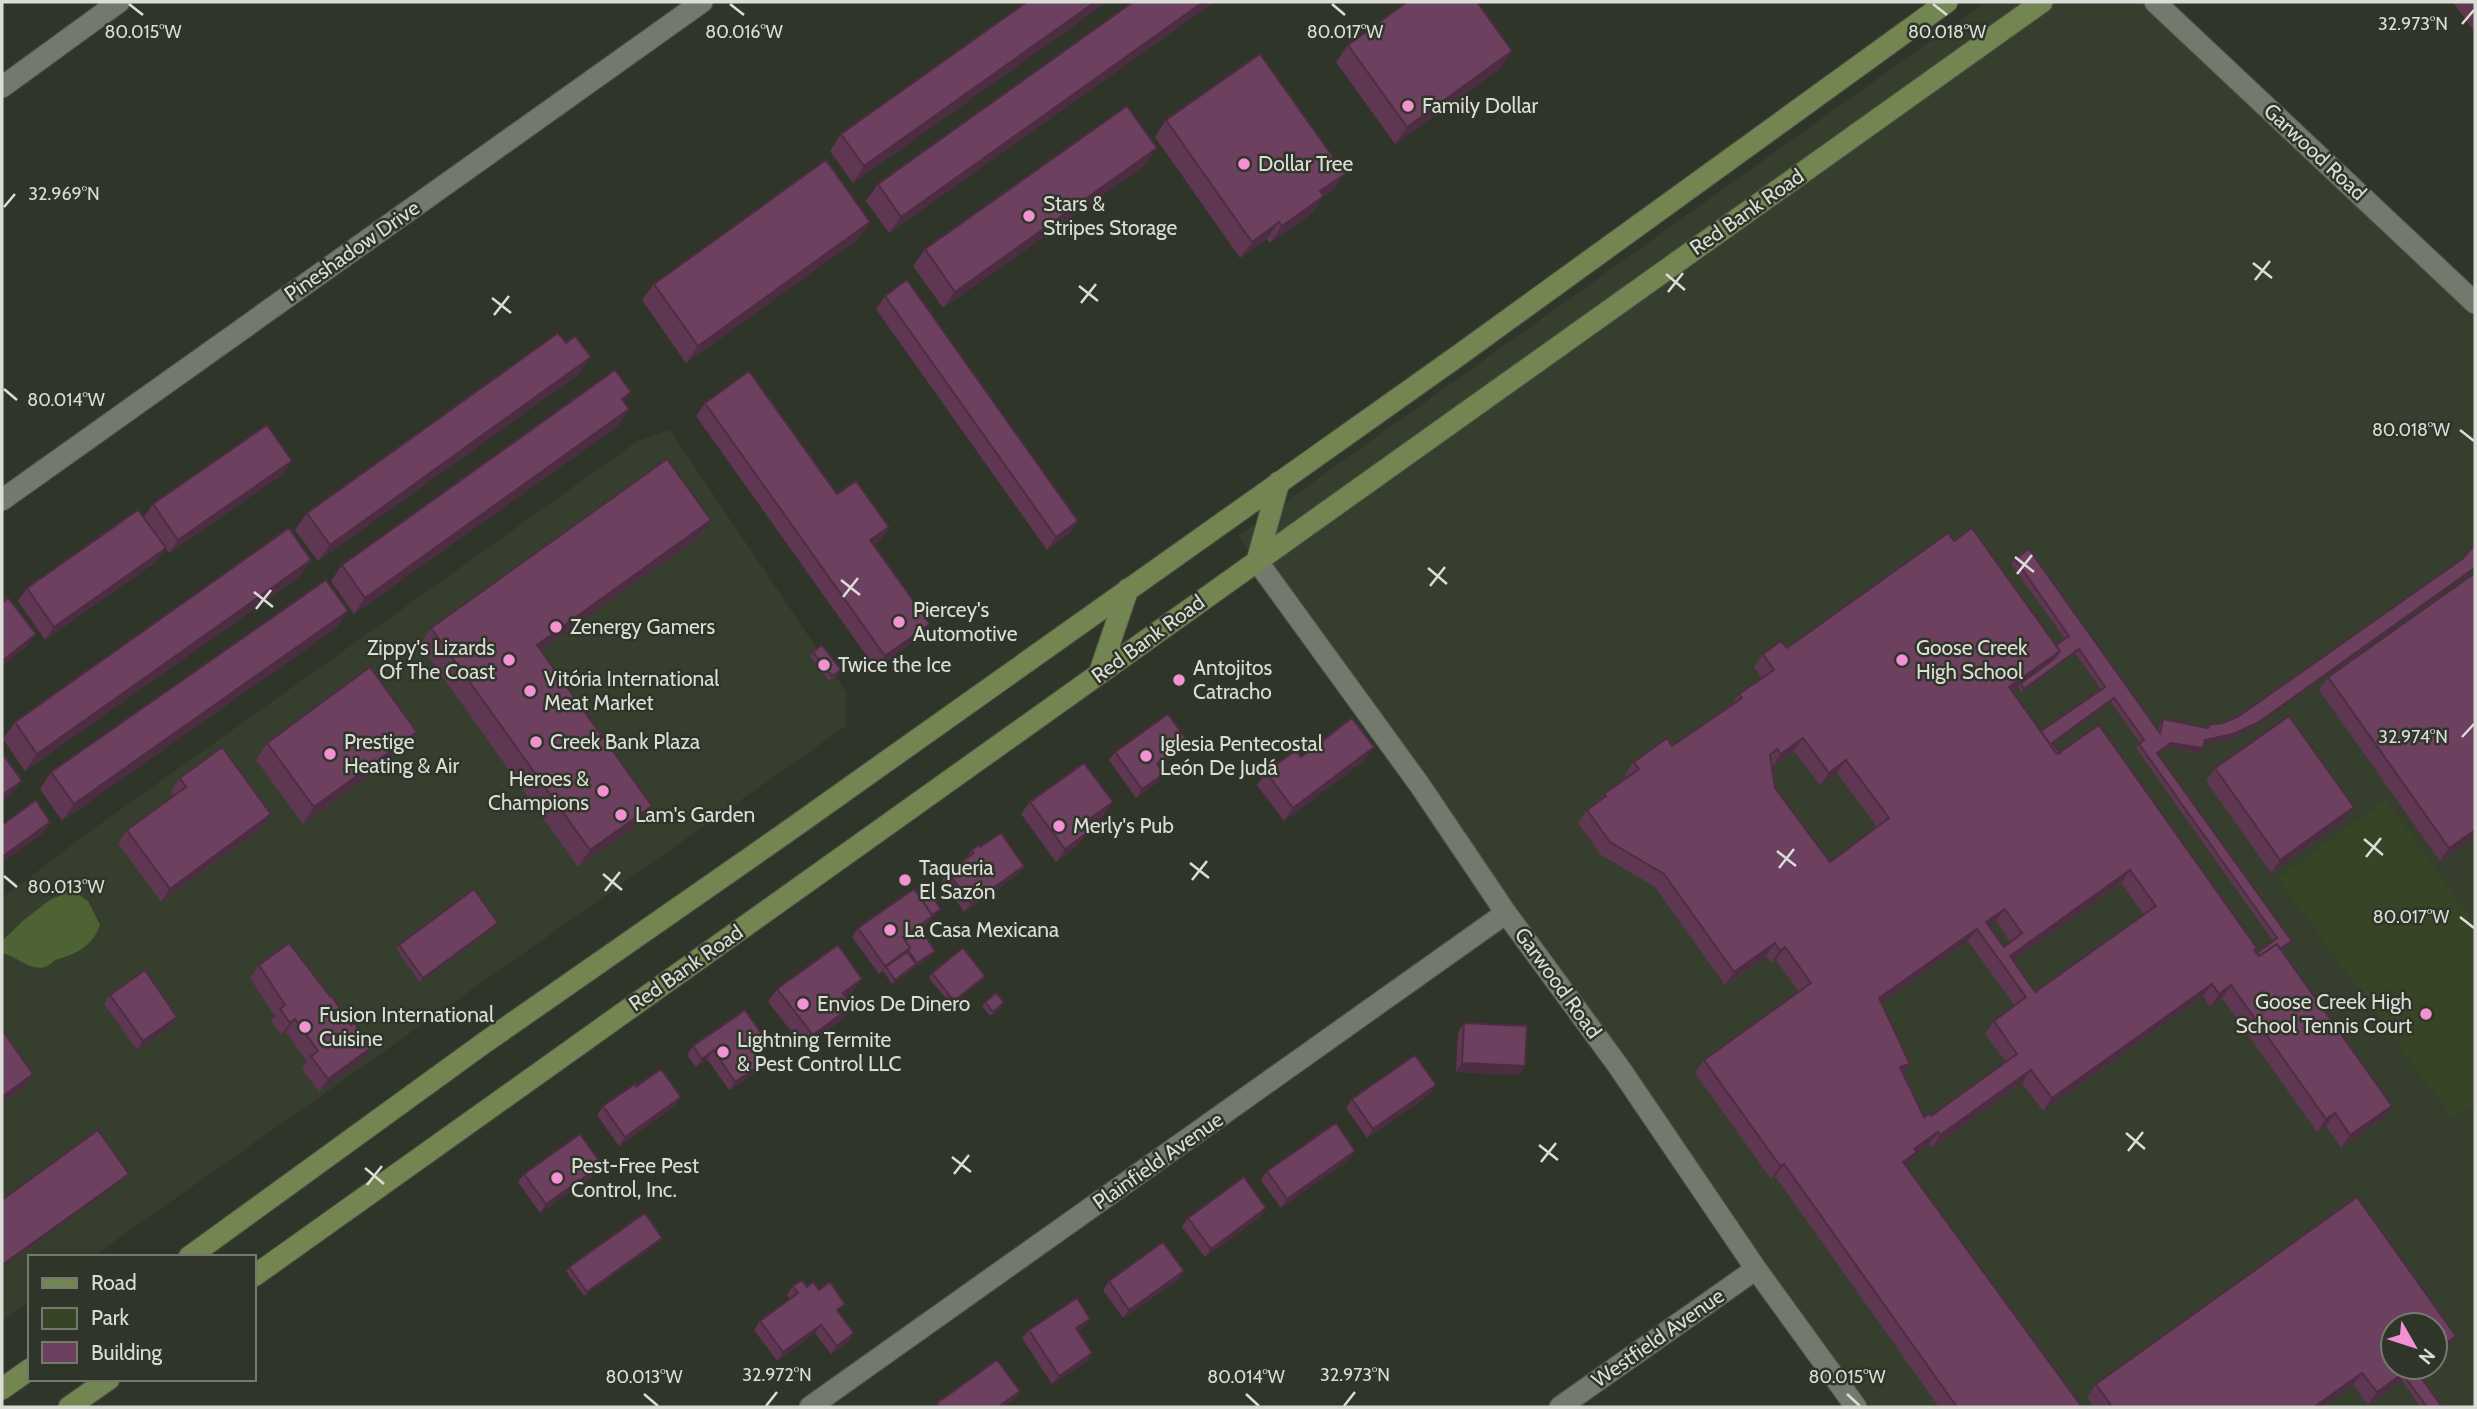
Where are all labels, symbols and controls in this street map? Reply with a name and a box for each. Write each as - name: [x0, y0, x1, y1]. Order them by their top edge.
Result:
- text: 32.973°N: [2378, 13, 2448, 35]
- text: 80.015°W: [104, 21, 182, 43]
- text: 80.016°W: [705, 21, 783, 43]
- text: 80.017°W: [1307, 21, 1383, 43]
- text: 80.018°W: [1908, 21, 1986, 43]
- place label: Family Dollar: [1422, 93, 1539, 118]
- marker: Family Dollar: [1400, 98, 1416, 114]
- street label: Garwood Road: [2259, 98, 2372, 205]
- place label: Dollar Tree: [1258, 151, 1354, 176]
- marker: Dollar Tree: [1236, 156, 1252, 172]
- street label: Red Bank Road: [1685, 163, 1809, 260]
- text: 32.969°N: [28, 183, 100, 205]
- place label: Stars & Stripes Storage: [1043, 191, 1178, 240]
- street label: Pineshadow Drive: [279, 195, 424, 306]
- marker: Stars & Stripes Storage: [1021, 208, 1037, 224]
- text: 80.014°W: [27, 389, 105, 411]
- text: 80.018°W: [2372, 419, 2450, 441]
- street label: Red Bank Road: [1086, 589, 1209, 688]
- place label: Piercey's Automotive: [913, 597, 1018, 646]
- place label: Zenergy Gamers: [570, 614, 715, 639]
- marker: Piercey's Automotive: [891, 614, 907, 630]
- marker: Zenergy Gamers: [548, 619, 564, 635]
- place label: Zippy's Lizards Of The Coast: [367, 635, 495, 684]
- place label: Goose Creek High School: [1916, 635, 2028, 684]
- marker: Zippy's Lizards Of The Coast: [501, 652, 517, 668]
- place label: Twice the Ice: [838, 652, 952, 677]
- marker: Goose Creek High School: [1894, 652, 1910, 668]
- place label: Antojitos Catracho: [1193, 655, 1272, 704]
- marker: Twice the Ice: [816, 657, 832, 673]
- place label: Vitória International Meat Market: [544, 666, 719, 715]
- marker: Antojitos Catracho: [1171, 672, 1187, 688]
- marker: Vitória International Meat Market: [522, 683, 538, 699]
- text: 32.974°N: [2378, 726, 2448, 748]
- place label: Prestige Heating & Air: [344, 729, 460, 778]
- place label: Creek Bank Plaza: [550, 729, 700, 754]
- place label: Iglesia Pentecostal León De Judá: [1160, 731, 1323, 780]
- marker: Creek Bank Plaza: [528, 734, 544, 750]
- marker: Prestige Heating & Air: [322, 746, 338, 762]
- marker: Iglesia Pentecostal León De Judá: [1138, 748, 1154, 764]
- place label: Heroes & Champions: [488, 766, 589, 815]
- marker: Heroes & Champions: [595, 783, 611, 799]
- place label: Lam's Garden: [635, 802, 755, 827]
- marker: Lam's Garden: [613, 807, 629, 823]
- place label: Merly's Pub: [1073, 813, 1174, 838]
- marker: Merly's Pub: [1051, 818, 1067, 834]
- place label: Taqueria El Sazón: [919, 855, 996, 904]
- marker: Taqueria El Sazón: [897, 872, 913, 888]
- text: 80.013°W: [27, 876, 105, 898]
- text: 80.017°W: [2373, 906, 2449, 928]
- place label: La Casa Mexicana: [904, 917, 1059, 942]
- street label: Red Bank Road: [624, 919, 748, 1016]
- marker: La Casa Mexicana: [882, 922, 898, 938]
- street label: Garwood Road: [1510, 922, 1607, 1043]
- place label: Goose Creek High School Tennis Court: [2235, 989, 2412, 1038]
- place label: Envios De Dinero: [817, 991, 970, 1016]
- marker: Envios De Dinero: [795, 996, 811, 1012]
- place label: Fusion International Cuisine: [319, 1002, 494, 1051]
- marker: Goose Creek High School Tennis Court: [2418, 1006, 2434, 1022]
- marker: Fusion International Cuisine: [297, 1019, 313, 1035]
- place label: Lightning Termite & Pest Control LLC: [737, 1027, 902, 1076]
- marker: Lightning Termite & Pest Control LLC: [715, 1044, 731, 1060]
- street label: Plainfield Avenue: [1088, 1106, 1228, 1215]
- place label: Pest-Free Pest Control, Inc.: [571, 1153, 699, 1202]
- marker: Pest-Free Pest Control, Inc.: [549, 1170, 565, 1186]
- legend: [28, 1255, 256, 1381]
- text: Road: [91, 1270, 137, 1295]
- street label: Westfield Avenue: [1587, 1283, 1729, 1392]
- text: Park: [91, 1305, 129, 1330]
- north arrow: [2379, 1311, 2449, 1381]
- text: Building: [91, 1340, 163, 1365]
- text: N: [2414, 1344, 2440, 1369]
- text: 32.972°N: [742, 1364, 812, 1386]
- text: 32.973°N: [1320, 1364, 1390, 1386]
- text: 80.013°W: [605, 1366, 683, 1388]
- text: 80.014°W: [1207, 1366, 1285, 1388]
- text: 80.015°W: [1808, 1366, 1886, 1388]

